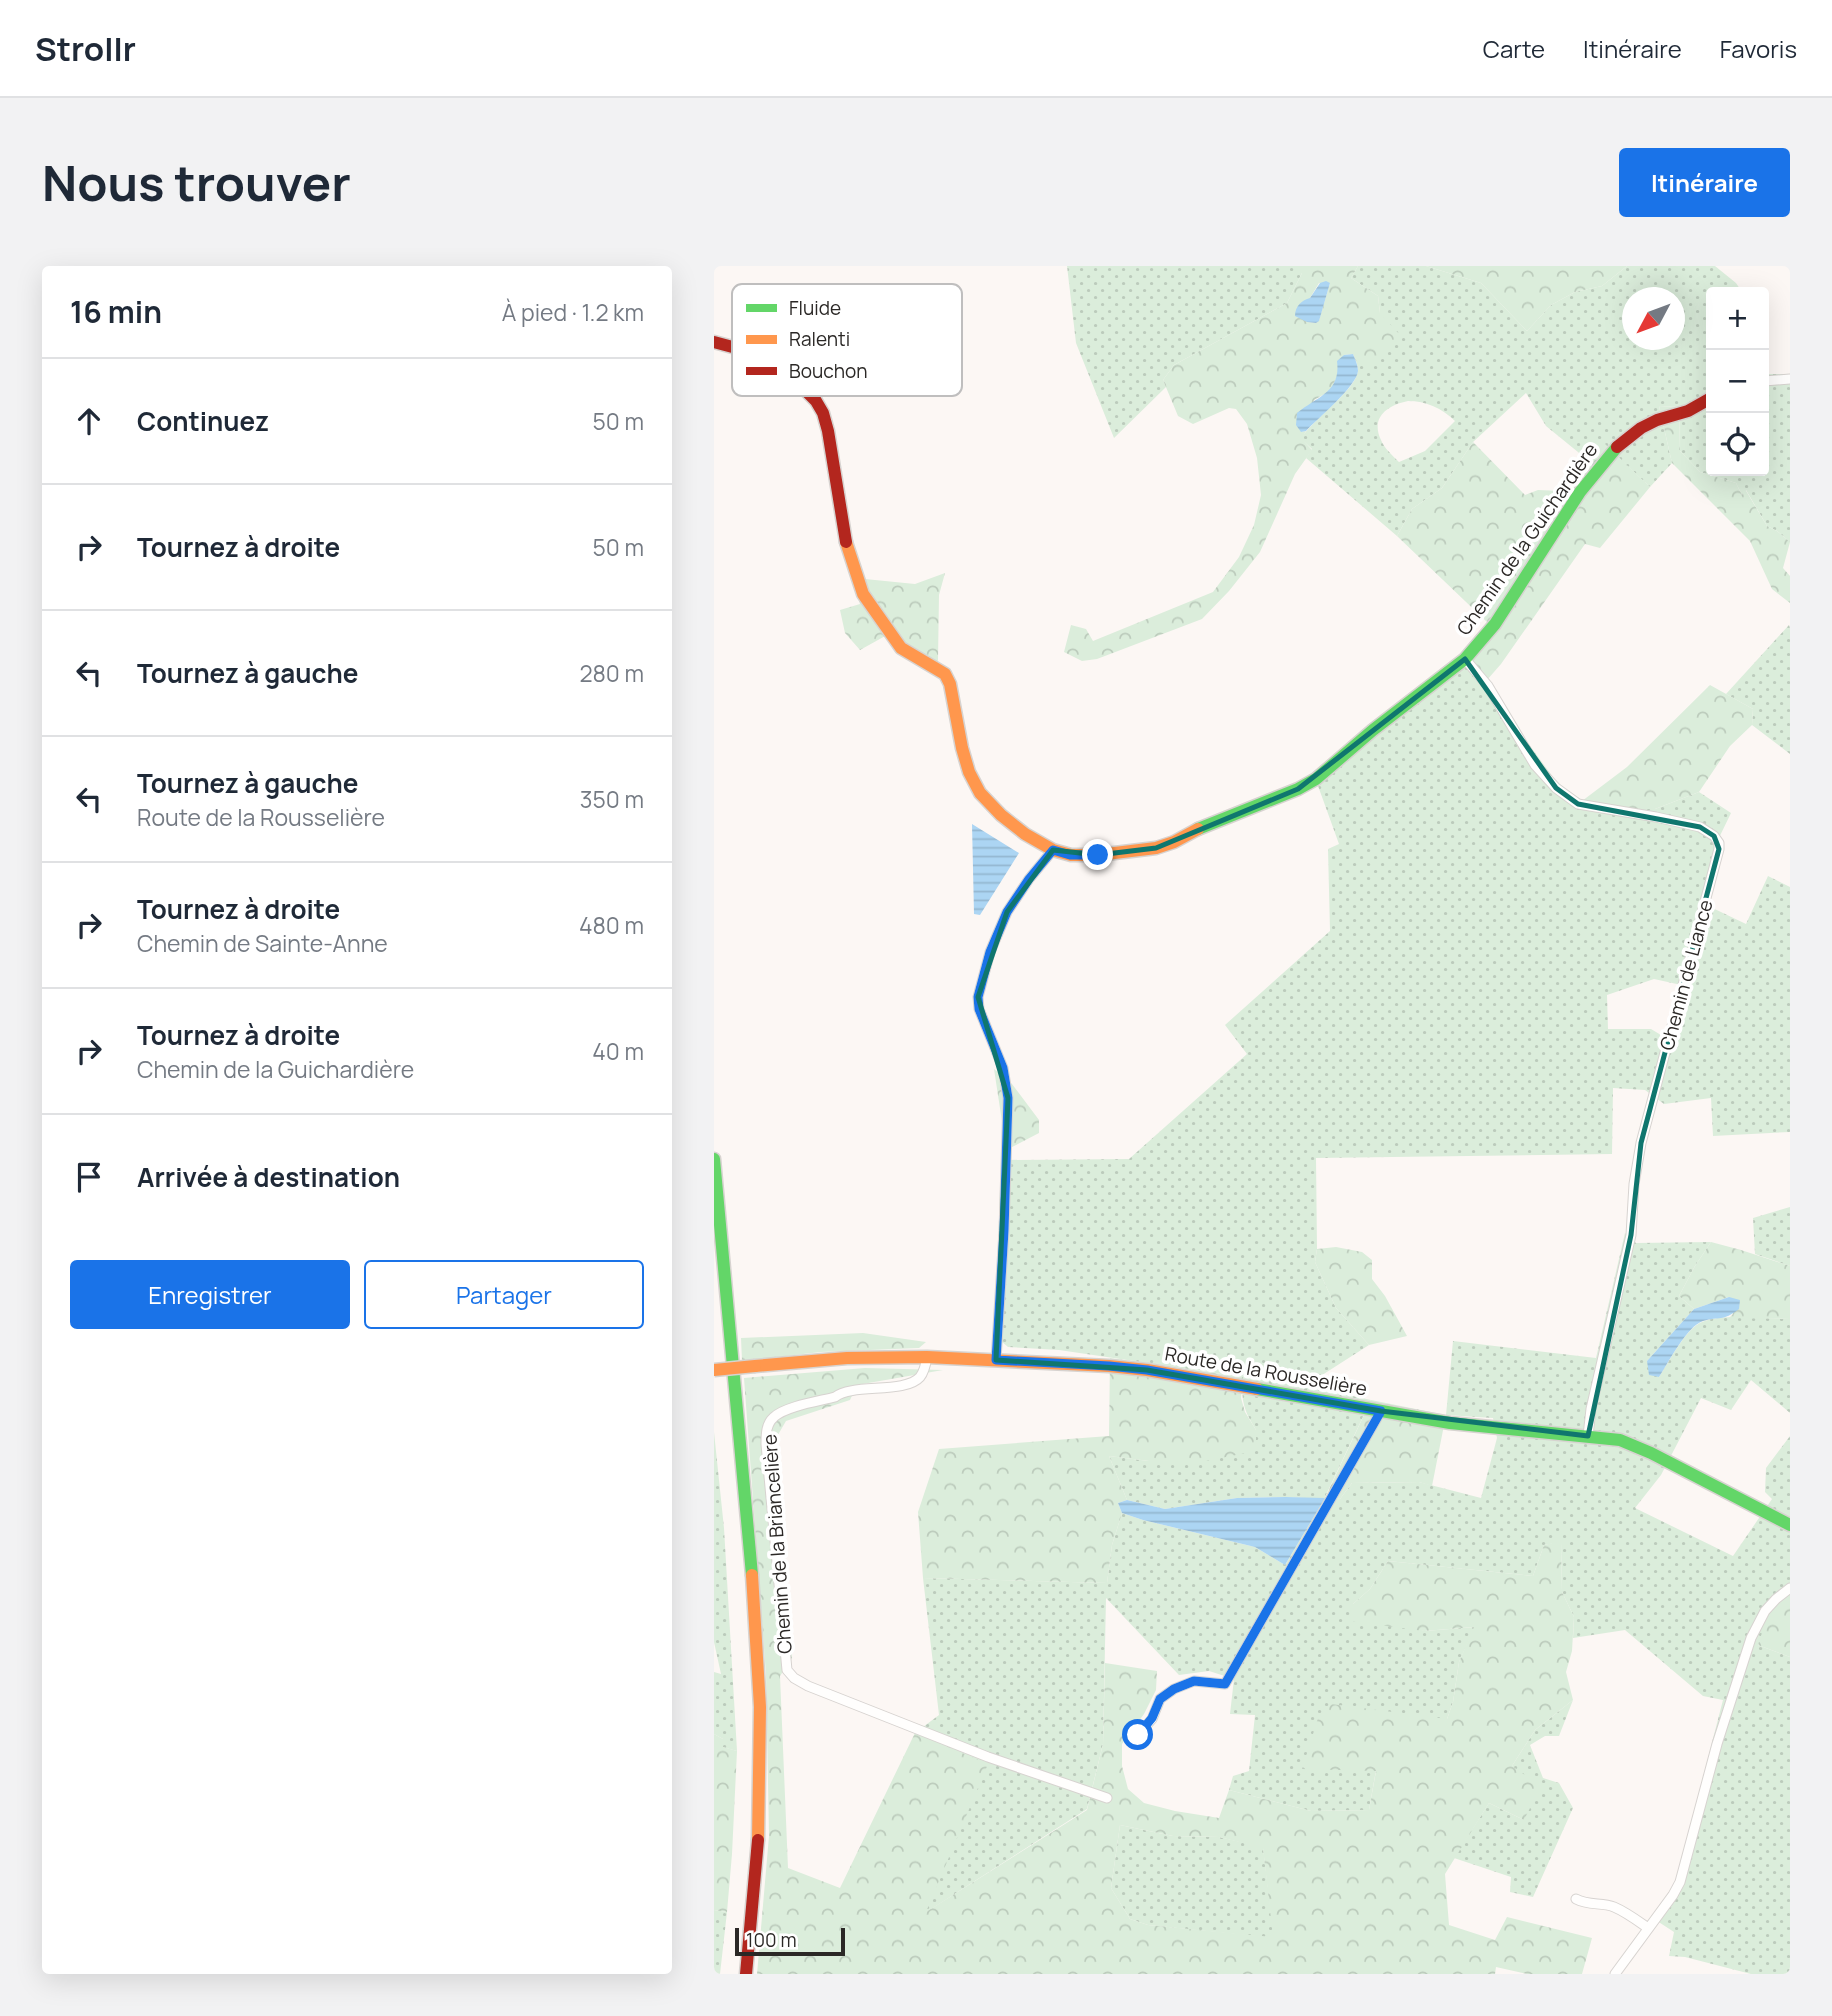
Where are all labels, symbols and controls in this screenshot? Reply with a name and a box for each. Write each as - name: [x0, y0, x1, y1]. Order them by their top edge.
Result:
- text: Strollr: [35, 26, 136, 71]
- text: Carte: [1483, 32, 1545, 65]
- text: Itinéraire: [1583, 32, 1682, 65]
- text: Favoris: [1720, 32, 1797, 65]
- button: Itinéraire: [1619, 148, 1790, 217]
- text: Nous trouver: [42, 149, 351, 216]
- legend: [732, 284, 962, 396]
- north arrow: [1622, 287, 1685, 350]
- map controls: [1706, 287, 1769, 476]
- button: +: [1706, 287, 1769, 350]
- text: 16 min: [70, 291, 162, 332]
- text: Fluide: [789, 295, 841, 321]
- text: À pied · 1.2 km: [502, 296, 644, 328]
- text: Ralenti: [789, 326, 850, 352]
- button: −: [1706, 350, 1769, 413]
- text: Bouchon: [789, 358, 868, 384]
- icon: ahead: [70, 402, 108, 440]
- text: Continuez: [137, 403, 269, 439]
- text: 50 m: [593, 405, 644, 437]
- button: locate: [1706, 413, 1769, 476]
- street label: Chemin de la Guichardière: [1451, 438, 1603, 640]
- icon: right: [70, 528, 108, 566]
- text: Tournez à droite: [137, 529, 340, 565]
- text: 50 m: [593, 531, 644, 563]
- icon: left: [70, 654, 108, 692]
- text: Tournez à gauche: [137, 655, 358, 691]
- text: 280 m: [579, 657, 644, 689]
- text: Tournez à gauche: [137, 765, 358, 801]
- icon: left: [70, 780, 108, 818]
- text: 350 m: [580, 783, 644, 815]
- text: Route de la Rousselière: [137, 801, 385, 833]
- route end: [1082, 839, 1113, 870]
- text: Tournez à droite: [137, 891, 340, 927]
- street label: Chemin de Liance: [1653, 897, 1719, 1053]
- icon: right: [70, 906, 108, 944]
- text: 480 m: [579, 909, 644, 941]
- text: Chemin de Sainte-Anne: [137, 927, 388, 959]
- text: Tournez à droite: [137, 1017, 340, 1053]
- icon: right: [70, 1032, 108, 1070]
- text: 40 m: [592, 1035, 644, 1067]
- text: Chemin de la Guichardière: [137, 1053, 414, 1085]
- icon: arrive: [70, 1158, 108, 1196]
- text: Arrivée à destination: [137, 1159, 400, 1195]
- button: Enregistrer: [70, 1260, 350, 1329]
- button: Partager: [364, 1260, 644, 1329]
- street label: Route de la Rousselière: [1163, 1340, 1369, 1402]
- street label: Chemin de la Briancelière: [756, 1433, 798, 1655]
- route start: [1122, 1719, 1153, 1750]
- scale bar: [735, 1925, 845, 1957]
- text: 100 m: [746, 1927, 797, 1953]

